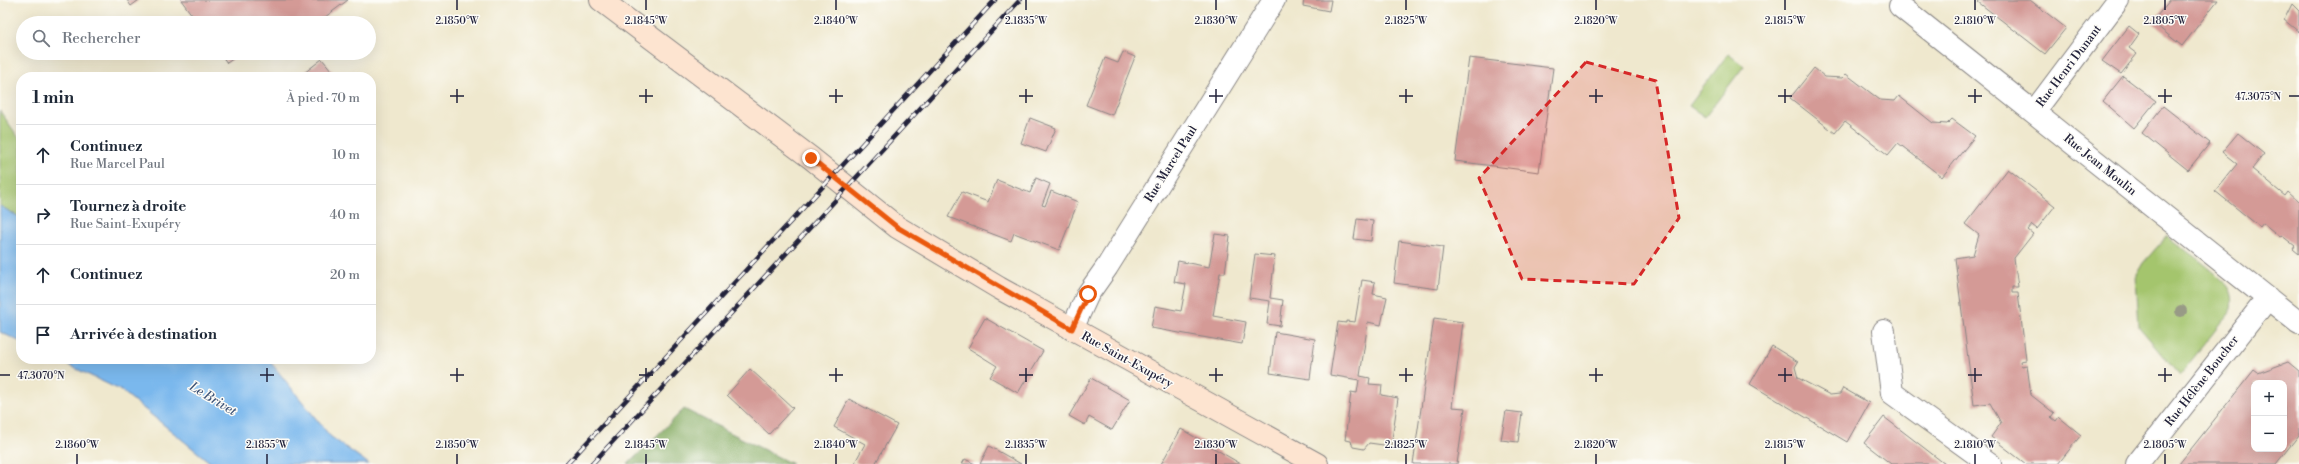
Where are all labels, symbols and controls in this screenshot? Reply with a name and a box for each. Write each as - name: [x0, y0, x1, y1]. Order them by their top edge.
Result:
- text: 2.1850°W: [435, 15, 480, 27]
- text: 2.1845°W: [625, 15, 668, 27]
- text: 2.1840°W: [814, 15, 859, 27]
- text: 2.1835°W: [1005, 15, 1048, 27]
- text: 2.1830°W: [1194, 15, 1239, 27]
- text: 2.1825°W: [1385, 15, 1428, 27]
- text: 2.1820°W: [1574, 15, 1619, 27]
- text: 2.1815°W: [1765, 15, 1806, 27]
- text: 2.1810°W: [1954, 15, 1997, 27]
- text: 2.1805°W: [2143, 15, 2188, 27]
- search box: [16, 16, 376, 60]
- street label: Rue Henri Dunant: [2033, 21, 2105, 110]
- icon: search: [30, 27, 52, 49]
- text: Rechercher: [62, 29, 141, 48]
- text: 1 min: [32, 87, 74, 109]
- text: À pied · 70 m: [286, 90, 360, 106]
- text: 47.3075°N: [2235, 91, 2282, 103]
- street label: Rue Marcel Paul: [1141, 123, 1201, 205]
- street label: Rue Jean Moulin: [2061, 131, 2139, 199]
- text: Continuez: [70, 137, 142, 156]
- icon: ahead: [32, 144, 54, 166]
- text: 10 m: [332, 147, 360, 163]
- route end: [802, 149, 820, 167]
- text: Rue Marcel Paul: [70, 156, 165, 172]
- text: Tournez à droite: [70, 197, 186, 216]
- icon: right: [32, 204, 54, 226]
- text: 40 m: [330, 207, 360, 223]
- text: Rue Saint-Exupéry: [70, 216, 181, 232]
- icon: ahead: [32, 264, 54, 286]
- text: Continuez: [70, 265, 142, 284]
- text: 20 m: [330, 267, 360, 283]
- route start: [1079, 285, 1097, 303]
- icon: arrive: [32, 324, 54, 346]
- text: Arrivée à destination: [70, 325, 217, 344]
- street label: Rue Saint-Exupéry: [1079, 329, 1176, 391]
- street label: Rue Hélène Boucher: [2162, 333, 2242, 429]
- text: 47.3070°N: [17, 370, 65, 382]
- water label: Le Brivet: [186, 378, 240, 420]
- map controls: [2251, 380, 2287, 452]
- button: +: [2251, 380, 2287, 416]
- button: −: [2251, 416, 2287, 452]
- text: 2.1860°W: [55, 439, 100, 451]
- text: 2.1855°W: [246, 439, 289, 451]
- text: 2.1850°W: [435, 439, 480, 451]
- text: 2.1845°W: [625, 439, 668, 451]
- text: 2.1840°W: [814, 439, 859, 451]
- text: 2.1835°W: [1005, 439, 1048, 451]
- text: 2.1830°W: [1194, 439, 1239, 451]
- text: 2.1825°W: [1385, 439, 1428, 451]
- text: 2.1820°W: [1574, 439, 1619, 451]
- text: 2.1815°W: [1765, 439, 1806, 451]
- text: 2.1810°W: [1954, 439, 1997, 451]
- text: 2.1805°W: [2143, 439, 2188, 451]

